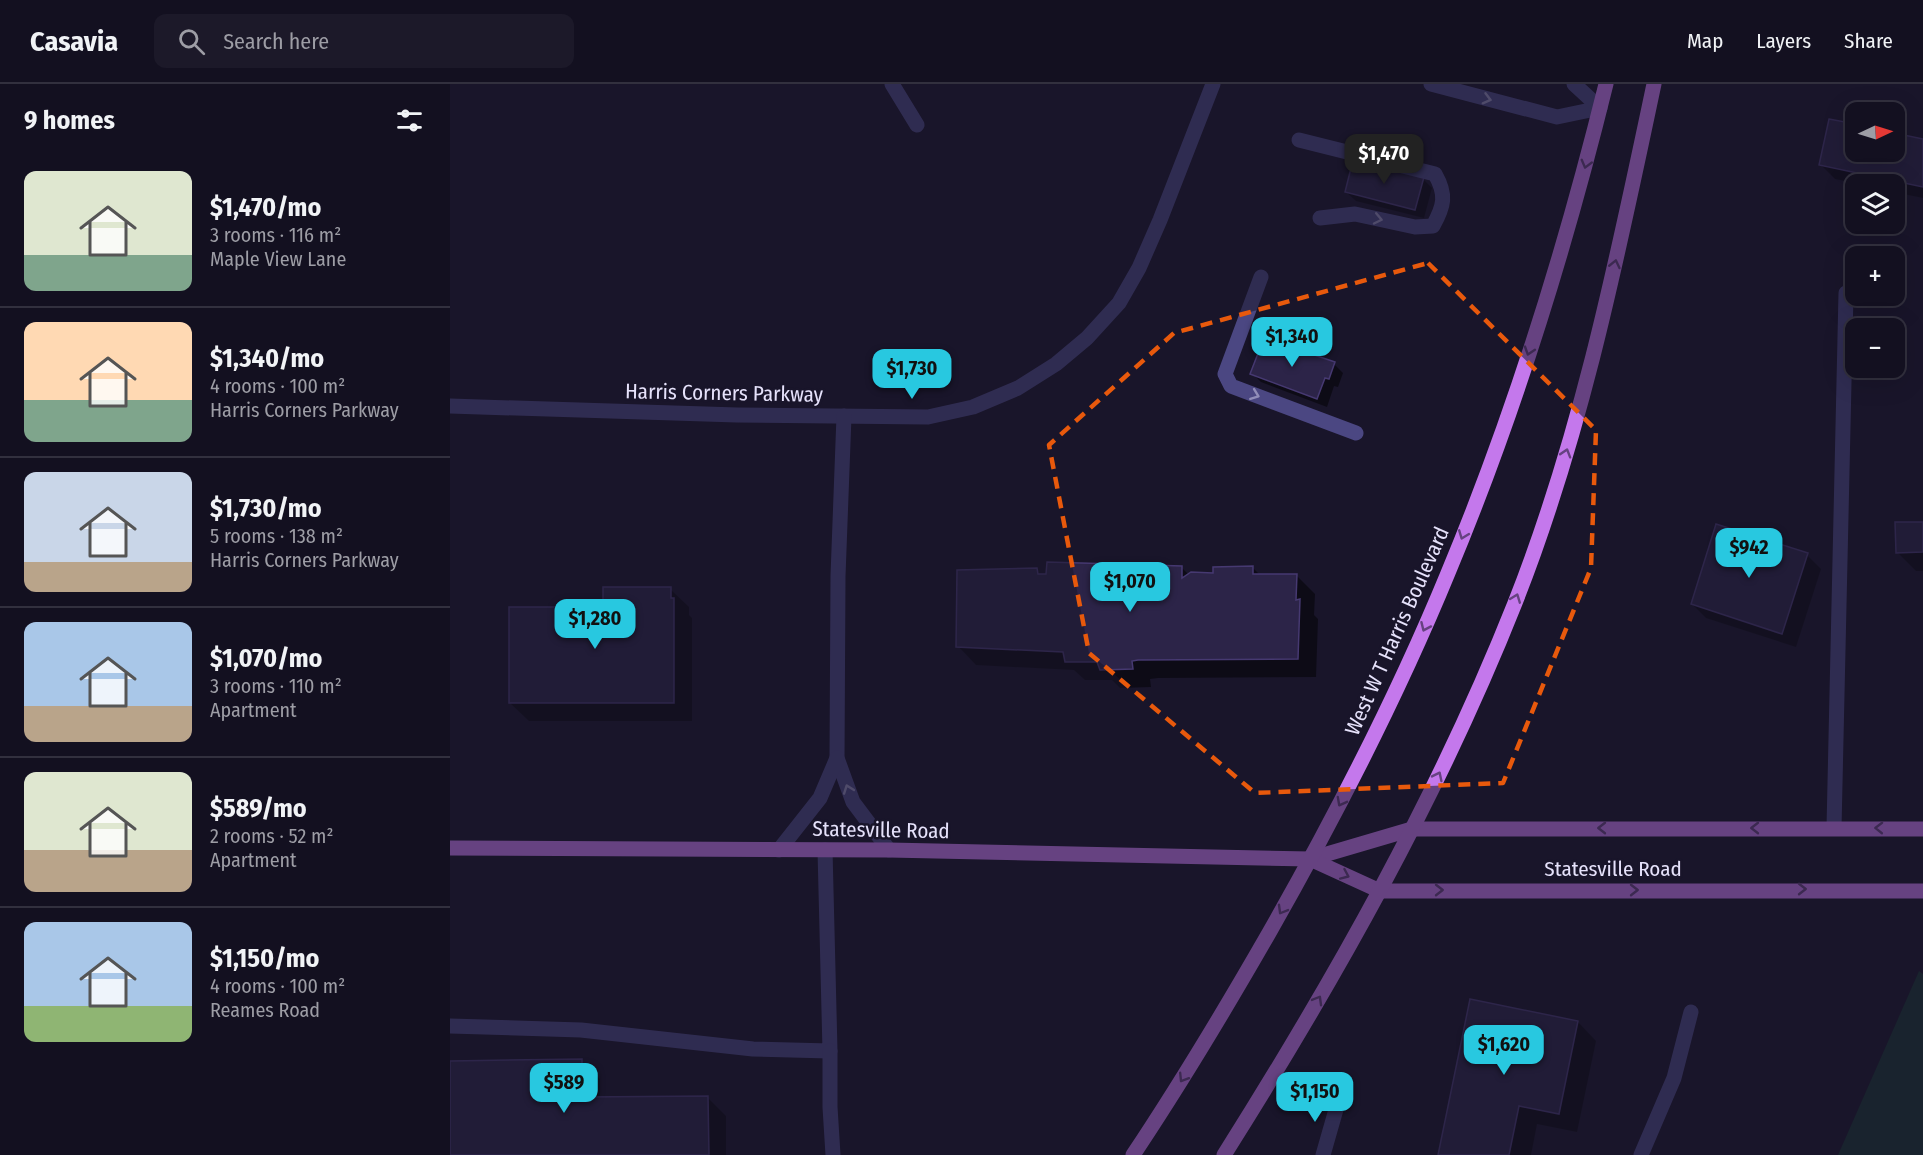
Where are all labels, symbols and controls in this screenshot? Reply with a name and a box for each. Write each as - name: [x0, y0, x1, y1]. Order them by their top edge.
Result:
- search box: [154, 14, 574, 68]
- text: Casavia: [30, 25, 118, 58]
- icon: search: [175, 25, 208, 58]
- text: Search here: [223, 28, 329, 55]
- text: Map: [1687, 28, 1723, 54]
- text: Layers: [1756, 28, 1811, 54]
- text: Share: [1844, 28, 1893, 54]
- one-way arrow: [1481, 92, 1492, 104]
- north arrow: [1845, 102, 1905, 162]
- map controls: [1845, 102, 1905, 378]
- icon: filters: [393, 104, 426, 137]
- text: 9 homes: [24, 105, 115, 136]
- pin: $1,470: [1335, 134, 1433, 185]
- text: $1,470: [1359, 141, 1409, 165]
- one-way arrow: [1580, 159, 1593, 169]
- button: layers: [1845, 174, 1905, 234]
- text: $1,470/mo: [210, 192, 321, 223]
- icon: home: [72, 195, 144, 267]
- one-way arrow: [1372, 212, 1382, 225]
- text: 3 rooms · 116 m²: [210, 223, 341, 247]
- button: +: [1845, 246, 1905, 306]
- text: Maple View Lane: [210, 247, 346, 271]
- one-way arrow: [1608, 259, 1621, 269]
- pin: $1,340: [1243, 317, 1341, 368]
- button: −: [1845, 318, 1905, 378]
- text: $1,340: [1265, 324, 1319, 348]
- text: $1,340/mo: [210, 343, 324, 374]
- one-way arrow: [1524, 345, 1537, 356]
- icon: home: [72, 346, 144, 418]
- pin: $1,730: [863, 349, 961, 400]
- text: $1,730: [886, 356, 938, 380]
- text: 4 rooms · 100 m²: [210, 374, 345, 398]
- street label: Harris Corners Parkway: [625, 378, 824, 408]
- one-way arrow: [1249, 388, 1260, 400]
- text: Harris Corners Parkway: [210, 398, 399, 422]
- one-way arrow: [1559, 448, 1571, 459]
- text: $1,730/mo: [210, 493, 322, 524]
- icon: home: [72, 496, 144, 568]
- street label: West W T Harris Boulevard: [1339, 523, 1455, 739]
- text: 5 rooms · 138 m²: [210, 524, 343, 548]
- one-way arrow: [1458, 528, 1470, 539]
- pin: $942: [1713, 528, 1785, 579]
- text: $942: [1729, 535, 1769, 559]
- text: Harris Corners Parkway: [210, 548, 399, 572]
- pin: $1,070: [1081, 562, 1179, 613]
- text: $1,070: [1104, 569, 1156, 593]
- one-way arrow: [1509, 593, 1522, 604]
- pin: $1,280: [546, 599, 644, 650]
- text: $1,280: [569, 606, 621, 630]
- one-way arrow: [1420, 620, 1432, 631]
- text: $1,070/mo: [210, 643, 322, 674]
- icon: home: [72, 646, 144, 718]
- text: 3 rooms · 110 m²: [210, 674, 342, 698]
- text: Apartment: [210, 698, 297, 722]
- one-way arrow: [1430, 772, 1442, 783]
- one-way arrow: [842, 784, 855, 795]
- text: $589/mo: [210, 793, 307, 824]
- icon: home: [72, 796, 144, 868]
- one-way arrow: [1337, 796, 1348, 807]
- street label: Statesville Road: [812, 816, 950, 844]
- one-way arrow: [1597, 822, 1606, 834]
- one-way arrow: [1750, 822, 1759, 834]
- one-way arrow: [1874, 822, 1883, 834]
- text: 2 rooms · 52 m²: [210, 824, 334, 848]
- text: Apartment: [210, 848, 297, 872]
- street label: Statesville Road: [1544, 856, 1682, 882]
- one-way arrow: [1339, 867, 1350, 879]
- one-way arrow: [1797, 883, 1806, 895]
- one-way arrow: [1434, 884, 1443, 897]
- one-way arrow: [1629, 884, 1638, 896]
- one-way arrow: [1278, 904, 1289, 914]
- text: $1,150/mo: [210, 943, 319, 974]
- icon: home: [72, 946, 144, 1018]
- text: 4 rooms · 100 m²: [210, 974, 345, 998]
- one-way arrow: [1311, 996, 1323, 1006]
- text: Reames Road: [210, 998, 320, 1022]
- pin: $1,620: [1455, 1025, 1553, 1076]
- text: $1,620: [1478, 1032, 1530, 1056]
- pin: $589: [528, 1063, 600, 1114]
- text: $589: [544, 1070, 584, 1094]
- one-way arrow: [1179, 1071, 1190, 1082]
- pin: $1,150: [1266, 1072, 1364, 1123]
- text: $1,150: [1290, 1079, 1340, 1103]

